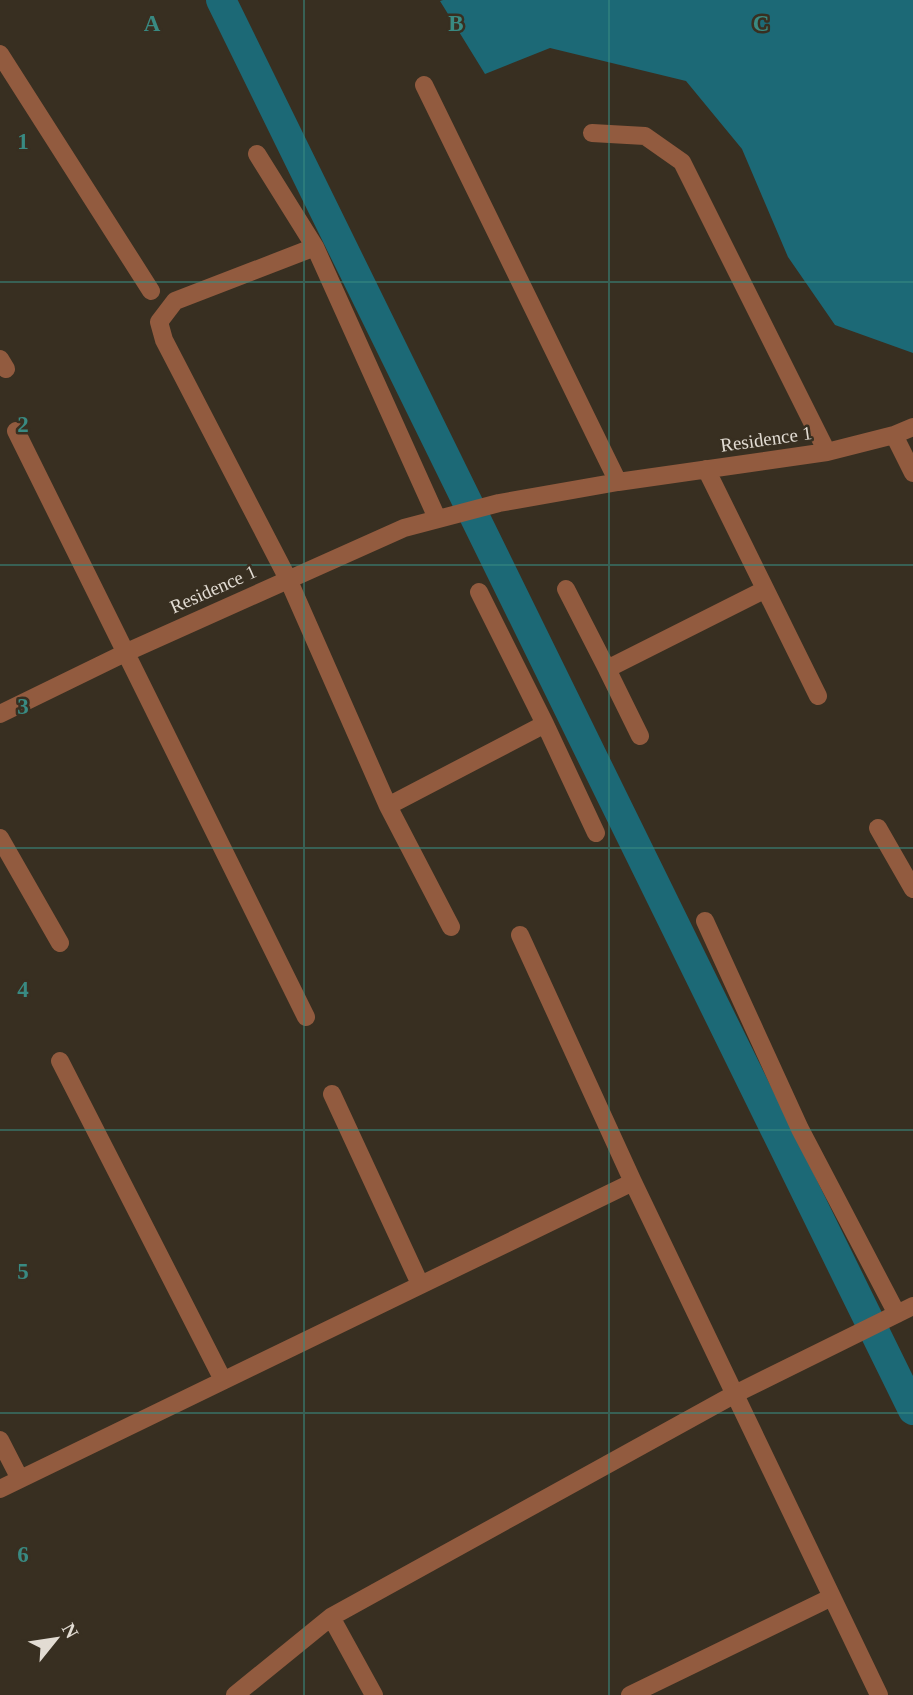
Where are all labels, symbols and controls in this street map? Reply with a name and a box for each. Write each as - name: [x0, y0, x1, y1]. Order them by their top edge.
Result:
- text: A: [144, 11, 161, 36]
- text: B: [448, 11, 464, 36]
- text: C: [753, 11, 769, 36]
- text: 1: [17, 129, 29, 154]
- text: 2: [17, 412, 29, 437]
- street label: Residence 1: [719, 422, 813, 456]
- street label: Residence 1: [167, 561, 259, 617]
- text: 3: [17, 694, 29, 719]
- text: 4: [17, 977, 29, 1002]
- text: 5: [17, 1259, 29, 1284]
- text: 6: [17, 1542, 29, 1567]
- north arrow: [21, 1604, 91, 1674]
- text: N: [58, 1620, 83, 1642]

